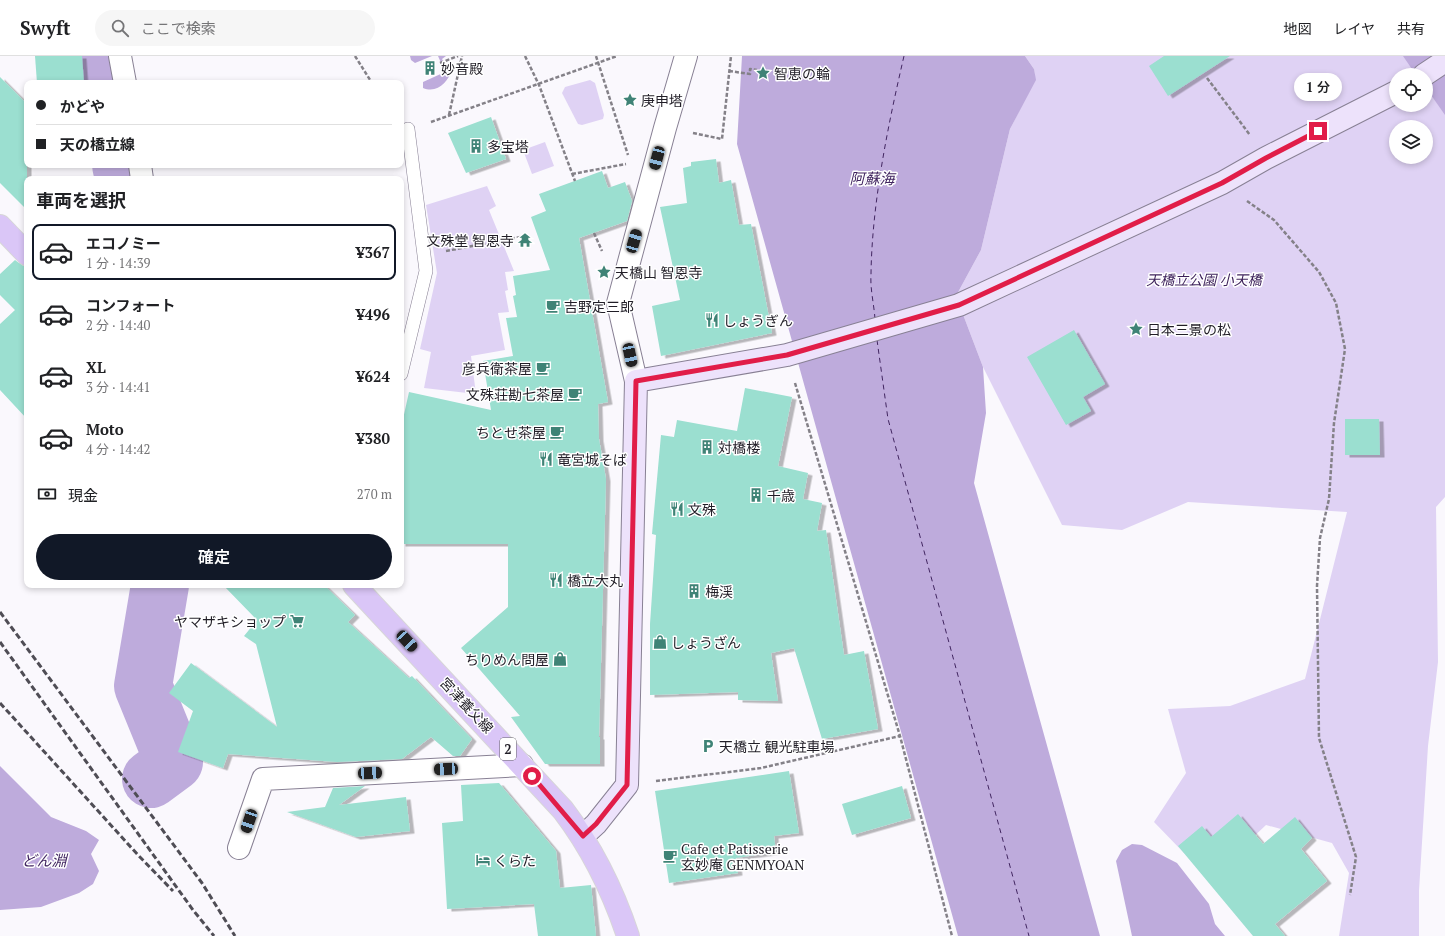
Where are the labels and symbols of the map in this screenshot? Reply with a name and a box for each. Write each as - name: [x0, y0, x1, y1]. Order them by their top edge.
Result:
- place label: 妙音殿: [441, 59, 483, 78]
- building icon: 妙音殿: [422, 60, 438, 76]
- place label: 智恵の輪: [774, 64, 830, 83]
- place icon: 智恵の輪: [755, 65, 771, 81]
- callout: 1 分: [1294, 73, 1342, 101]
- place label: 庚申塔: [641, 91, 683, 110]
- place icon: 庚申塔: [622, 92, 638, 108]
- route end: [1309, 122, 1327, 140]
- place label: 多宝塔: [487, 137, 529, 156]
- building icon: 多宝塔: [468, 138, 484, 154]
- car: [648, 145, 666, 171]
- water label: 阿蘇海: [849, 168, 896, 188]
- car: [625, 228, 643, 254]
- place label: 文殊堂 智恩寺: [427, 231, 514, 250]
- temple icon: 文殊堂 智恩寺: [517, 232, 533, 248]
- place label: 天橋山 智恩寺: [615, 263, 702, 282]
- place icon: 天橋山 智恩寺: [596, 264, 612, 280]
- park label: 天橋立公園 小天橋: [1146, 270, 1264, 289]
- place label: 吉野定三郎: [564, 297, 634, 316]
- cafe icon: 吉野定三郎: [545, 298, 561, 314]
- place label: しょうぎん: [723, 311, 793, 330]
- restaurant icon: しょうぎん: [704, 312, 720, 328]
- place label: 日本三景の松: [1147, 320, 1231, 339]
- place icon: 日本三景の松: [1128, 321, 1144, 337]
- car: [622, 342, 638, 368]
- place label: 彦兵衛茶屋: [462, 359, 532, 378]
- cafe icon: 彦兵衛茶屋: [535, 360, 551, 376]
- place label: 文殊荘勘七茶屋: [466, 385, 564, 404]
- cafe icon: 文殊荘勘七茶屋: [567, 386, 583, 402]
- place label: ちとせ茶屋: [476, 423, 546, 442]
- cafe icon: ちとせ茶屋: [549, 424, 565, 440]
- place label: 対橋楼: [718, 438, 761, 457]
- building icon: 対橋楼: [699, 439, 715, 455]
- place label: 竜宮城そば: [557, 450, 627, 469]
- restaurant icon: 竜宮城そば: [538, 451, 554, 467]
- place label: 千歳: [767, 486, 795, 505]
- building icon: 千歳: [748, 487, 764, 503]
- place label: 文殊: [688, 500, 716, 519]
- restaurant icon: 文殊: [669, 501, 685, 517]
- place label: 橋立大丸: [567, 571, 623, 590]
- restaurant icon: 橋立大丸: [548, 572, 564, 588]
- place label: 梅渓: [705, 582, 733, 601]
- building icon: 梅渓: [686, 583, 702, 599]
- place label: ヤマザキショップ: [174, 612, 286, 631]
- supermarket icon: ヤマザキショップ: [289, 613, 305, 629]
- car: [394, 628, 420, 654]
- place label: しょうざん: [671, 633, 741, 652]
- shop icon: しょうざん: [652, 634, 668, 650]
- place label: ちりめん問屋: [465, 650, 549, 669]
- shop icon: ちりめん問屋: [552, 651, 568, 667]
- street label: 宮津養父線: [436, 673, 498, 737]
- place label: 天橋立 観光駐車場: [719, 737, 834, 756]
- road number: 2: [500, 738, 516, 760]
- parking icon: 天橋立 観光駐車場: [700, 738, 716, 754]
- car: [434, 762, 458, 776]
- car: [358, 766, 382, 780]
- route start: [523, 767, 541, 785]
- car: [239, 808, 259, 834]
- place label: Cafe et Patisserie 玄妙庵 GENMYOAN: [681, 839, 804, 874]
- cafe icon: Cafe et Patisserie 玄妙庵 GENMYOAN: [662, 848, 678, 864]
- water label: どん淵: [21, 850, 68, 870]
- place label: くらた: [494, 851, 536, 870]
- hotel icon: くらた: [475, 852, 491, 868]

